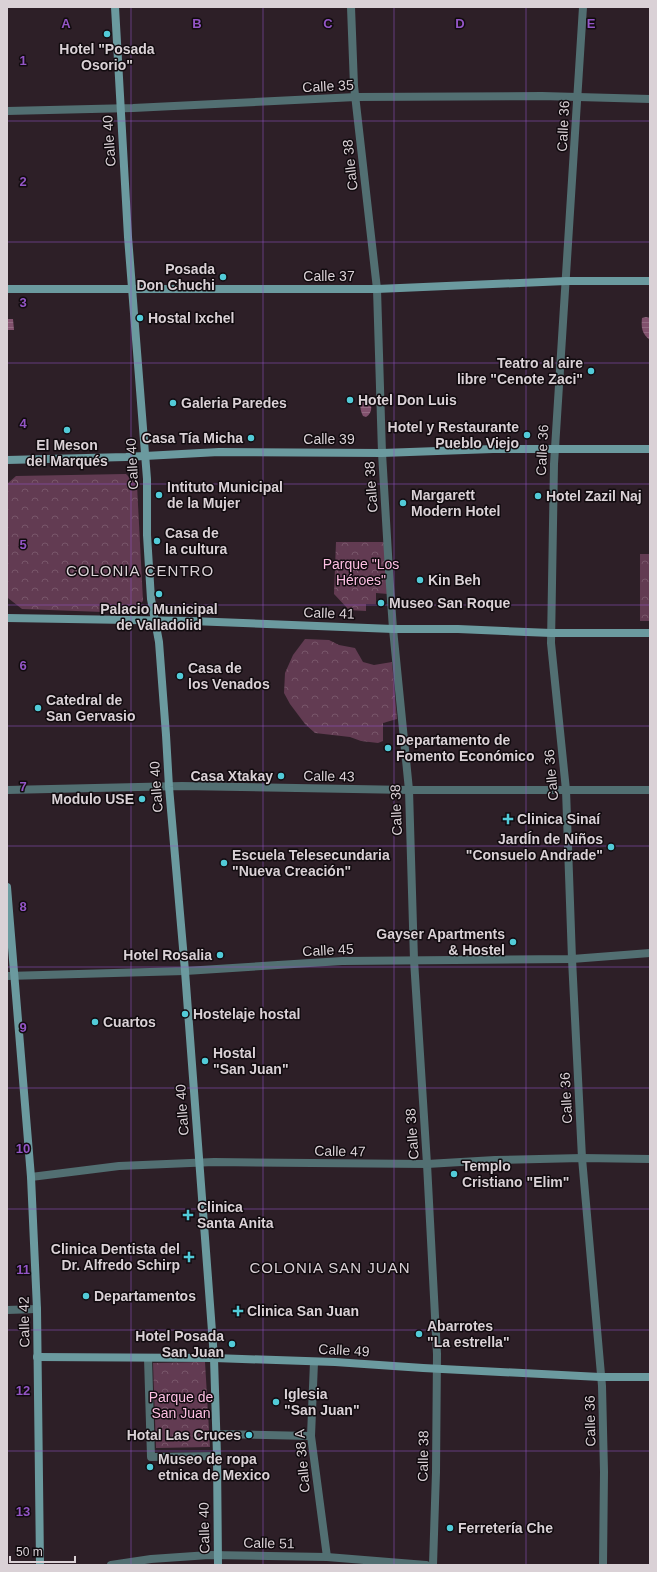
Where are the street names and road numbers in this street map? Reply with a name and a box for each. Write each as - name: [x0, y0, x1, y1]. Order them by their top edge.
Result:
- street label: Calle 35: [302, 77, 354, 95]
- street label: Calle 36: [554, 100, 572, 152]
- street label: Calle 40: [99, 115, 119, 167]
- street label: Calle 38: [339, 138, 361, 191]
- street label: Calle 37: [303, 268, 355, 284]
- street label: Calle 36: [533, 424, 551, 476]
- street label: Calle 39: [303, 431, 355, 447]
- street label: Calle 40: [123, 438, 141, 490]
- street label: Calle 38: [361, 461, 381, 513]
- street label: Calle 41: [303, 604, 355, 622]
- street label: Calle 36: [541, 749, 561, 801]
- street label: Calle 40: [146, 761, 166, 813]
- street label: Calle 43: [303, 768, 355, 784]
- street label: Calle 38: [387, 784, 405, 836]
- street label: Calle 45: [302, 941, 354, 959]
- street label: Calle 36: [557, 1072, 575, 1124]
- street label: Calle 40: [172, 1084, 192, 1136]
- street label: Calle 38: [402, 1108, 422, 1160]
- street label: Calle 47: [314, 1143, 366, 1159]
- street label: Calle 42: [16, 1296, 32, 1348]
- street label: Calle 49: [318, 1341, 370, 1359]
- street label: Calle 36: [582, 1395, 598, 1447]
- street label: Calle 38 A: [291, 1428, 313, 1493]
- street label: Calle 38: [415, 1430, 431, 1482]
- street label: Calle 40: [196, 1502, 212, 1554]
- street label: Calle 51: [243, 1535, 295, 1551]

